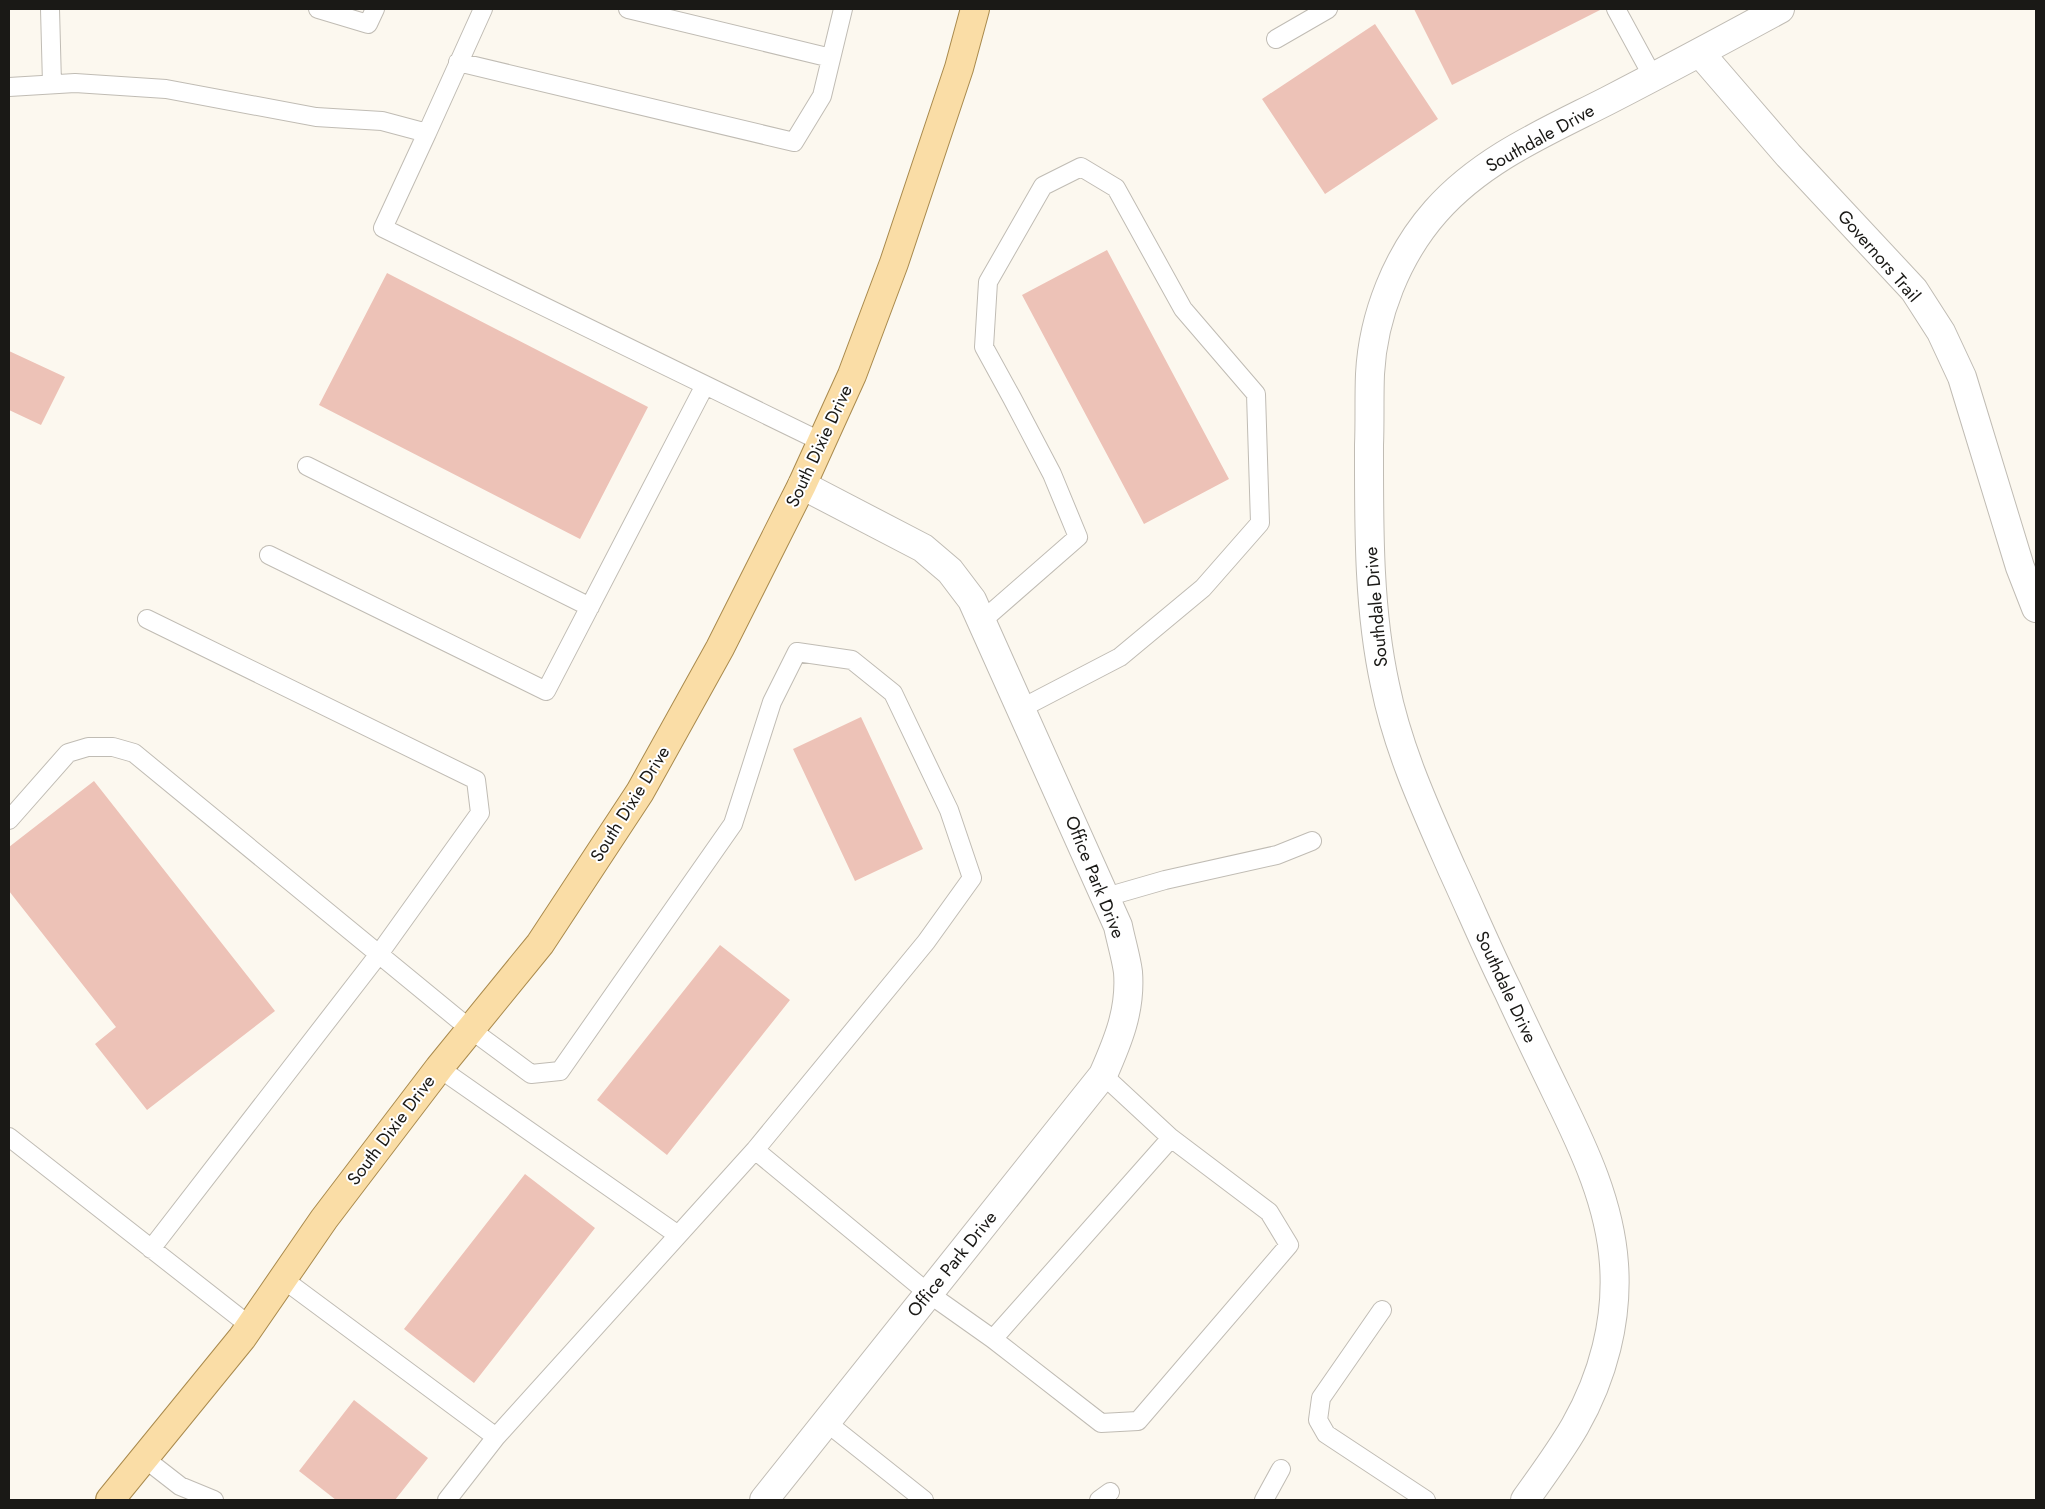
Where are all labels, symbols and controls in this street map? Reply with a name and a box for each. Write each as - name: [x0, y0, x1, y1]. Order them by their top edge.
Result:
- street label: Southdale Drive: [1481, 97, 1599, 179]
- street label: Governors Trail: [1831, 204, 1927, 308]
- street label: South Dixie Drive: [779, 381, 859, 511]
- street label: Southdale Drive: [1358, 546, 1394, 668]
- street label: South Dixie Drive: [584, 741, 676, 867]
- street label: Office Park Drive: [1059, 812, 1131, 942]
- street label: Southdale Drive: [1469, 927, 1543, 1047]
- street label: South Dixie Drive: [341, 1069, 441, 1191]
- street label: Office Park Drive: [901, 1205, 1003, 1323]

